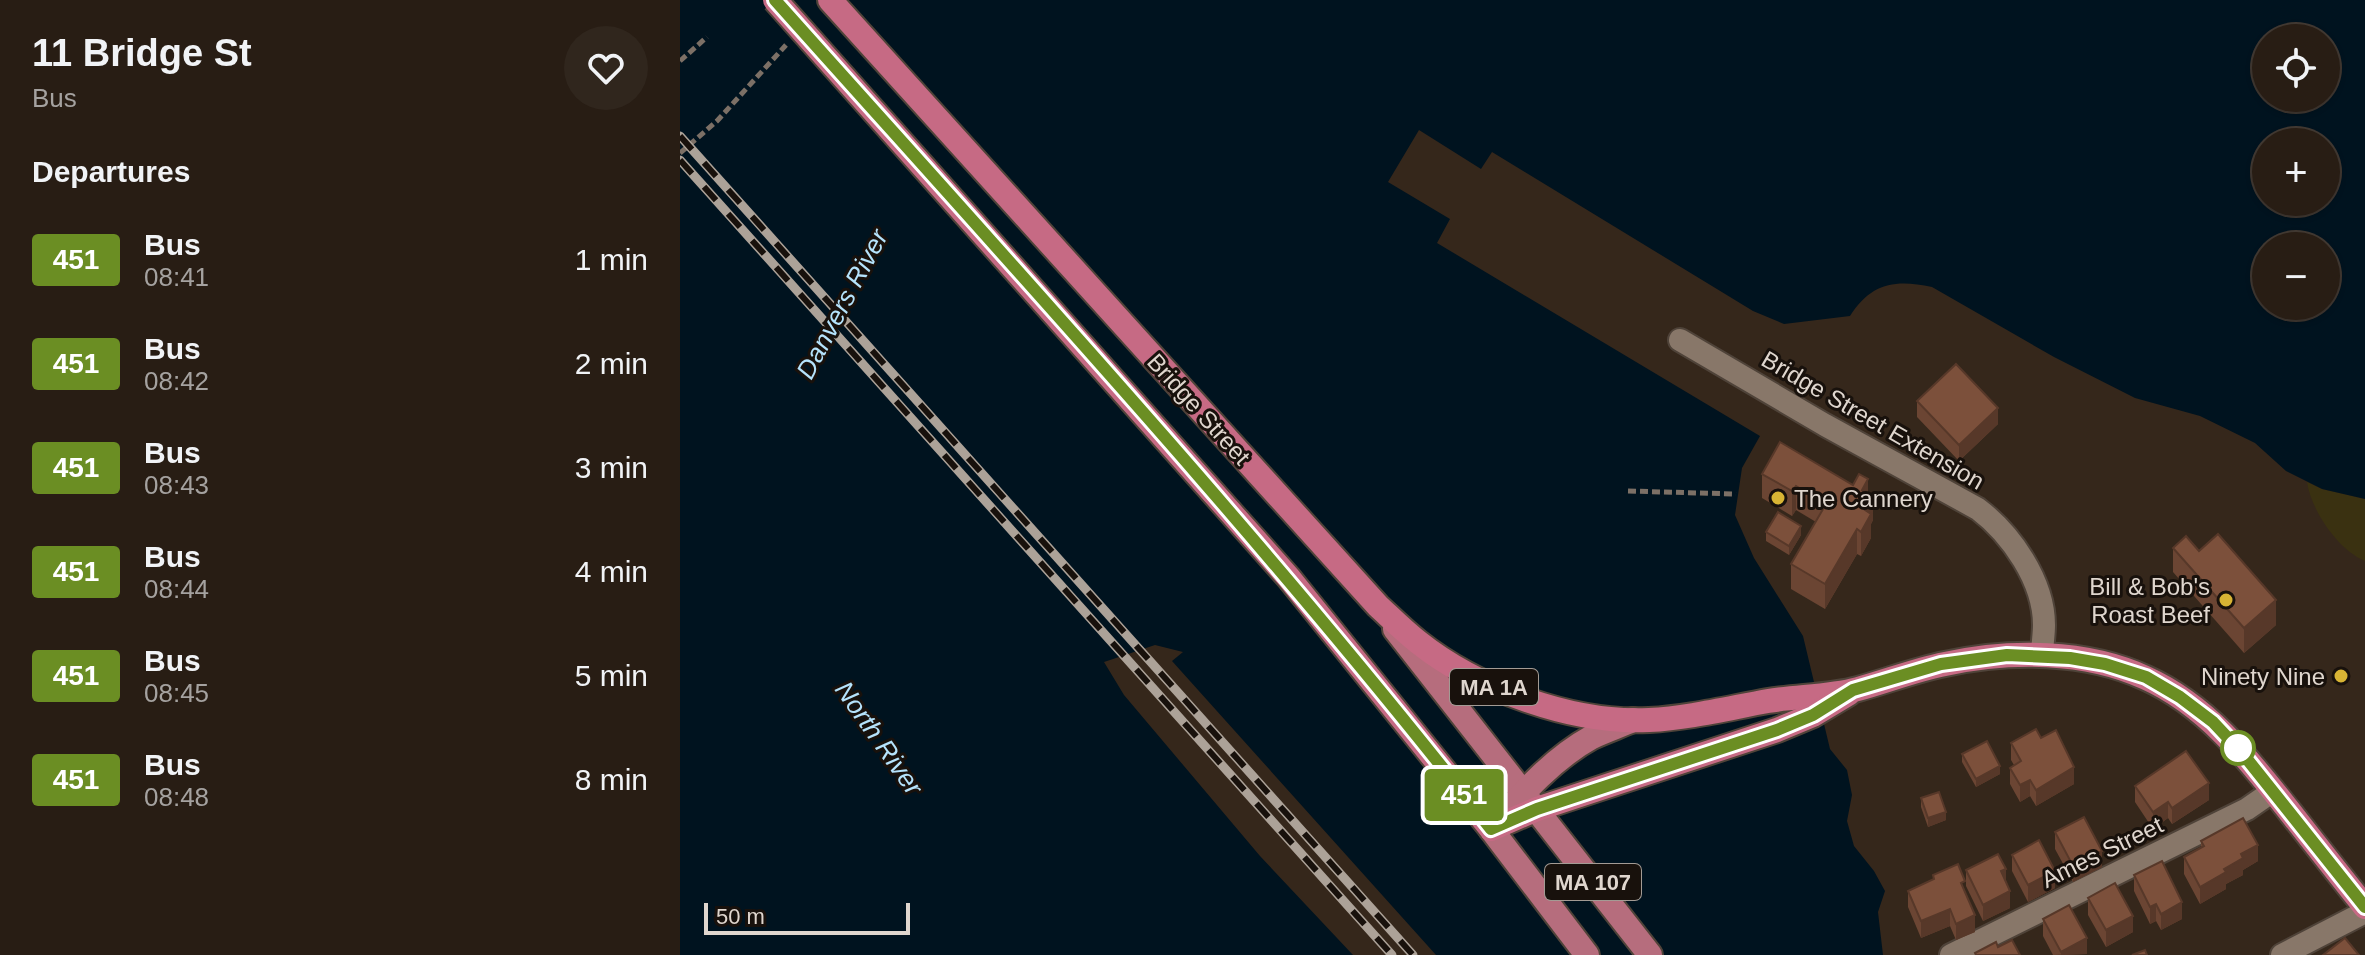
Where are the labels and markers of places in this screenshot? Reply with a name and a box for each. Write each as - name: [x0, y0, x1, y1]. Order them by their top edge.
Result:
- place label: The Cannery: [1794, 485, 1933, 512]
- marker: The Cannery: [1769, 489, 1787, 507]
- place label: Bill & Bob's Roast Beef: [2089, 573, 2210, 628]
- marker: Bill & Bob's Roast Beef: [2217, 591, 2235, 609]
- place label: Ninety Nine: [2201, 663, 2325, 690]
- marker: Ninety Nine: [2332, 667, 2350, 685]
- unlabelled marker: [2221, 731, 2255, 765]

